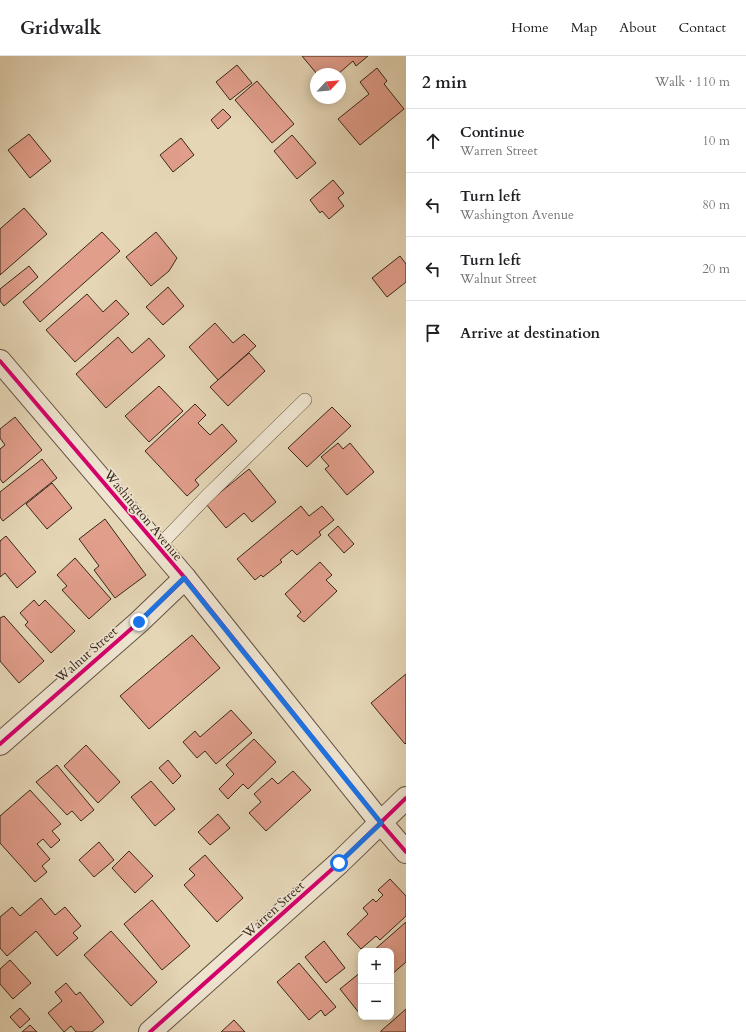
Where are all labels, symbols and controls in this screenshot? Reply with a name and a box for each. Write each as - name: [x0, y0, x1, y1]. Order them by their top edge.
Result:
- text: Gridwalk: [20, 15, 101, 41]
- text: Home: [511, 18, 549, 37]
- text: Map: [571, 18, 597, 37]
- text: About: [619, 18, 656, 37]
- text: Contact: [678, 18, 726, 37]
- north arrow: [310, 68, 346, 104]
- text: 2 min: [422, 71, 467, 94]
- text: Walk · 110 m: [655, 73, 730, 91]
- text: Continue: [460, 122, 525, 142]
- icon: ahead: [422, 130, 444, 152]
- text: 10 m: [702, 132, 730, 150]
- text: Warren Street: [460, 142, 538, 160]
- text: Turn left: [460, 186, 521, 206]
- icon: left: [422, 194, 444, 216]
- text: 80 m: [702, 196, 730, 214]
- text: Washington Avenue: [460, 206, 574, 224]
- text: Turn left: [460, 250, 521, 270]
- icon: left: [422, 258, 444, 280]
- text: 20 m: [702, 260, 730, 278]
- text: Walnut Street: [460, 270, 537, 288]
- icon: arrive: [422, 322, 444, 344]
- text: Arrive at destination: [460, 323, 600, 343]
- street label: Washington Avenue: [99, 465, 187, 565]
- route end: [130, 613, 148, 631]
- street label: Walnut Street: [51, 623, 121, 687]
- route start: [330, 854, 348, 872]
- street label: Warren Street: [238, 877, 308, 943]
- map controls: [358, 948, 394, 1020]
- button: +: [358, 948, 394, 984]
- button: −: [358, 984, 394, 1020]

